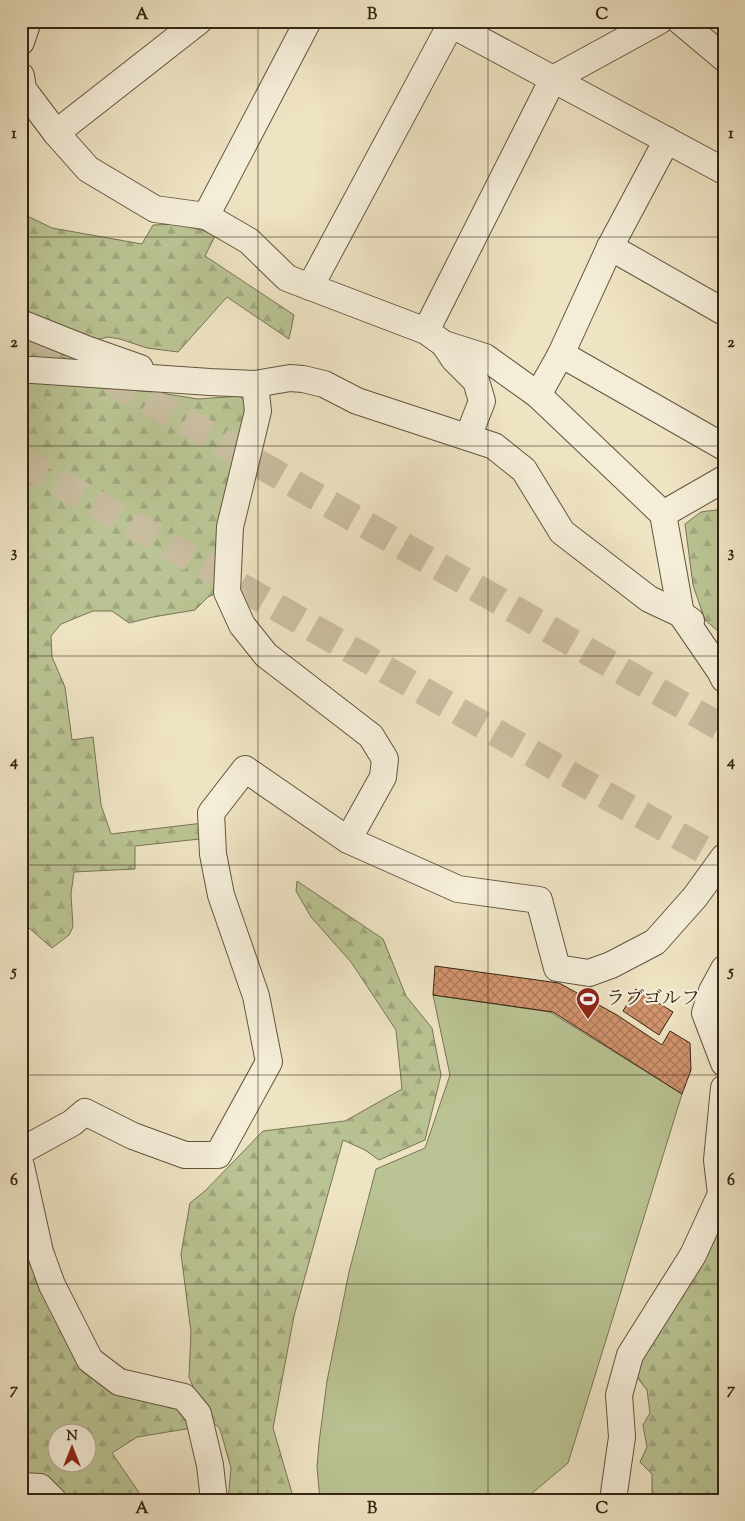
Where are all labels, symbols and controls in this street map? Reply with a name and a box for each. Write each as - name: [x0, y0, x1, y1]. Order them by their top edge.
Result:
- text: A: [136, 4, 149, 27]
- text: B: [367, 4, 377, 27]
- text: C: [596, 4, 609, 27]
- text: 1: [11, 123, 17, 146]
- text: 1: [728, 123, 734, 146]
- text: 2: [10, 332, 18, 355]
- text: 2: [727, 332, 735, 355]
- text: 3: [11, 542, 18, 565]
- text: 3: [728, 542, 735, 565]
- text: 4: [9, 751, 18, 774]
- text: 4: [726, 751, 735, 774]
- text: 5: [9, 961, 17, 984]
- text: 5: [726, 961, 734, 984]
- sports icon: ラブゴルフ: [575, 986, 601, 1020]
- place label: ラブゴルフ: [606, 986, 700, 1013]
- text: 6: [10, 1170, 18, 1193]
- text: 6: [727, 1170, 735, 1193]
- text: 7: [10, 1379, 19, 1402]
- text: 7: [727, 1379, 736, 1402]
- north arrow: [48, 1424, 98, 1474]
- text: N: [66, 1427, 78, 1447]
- text: A: [136, 1498, 149, 1521]
- text: B: [367, 1498, 377, 1521]
- text: C: [596, 1498, 609, 1521]

